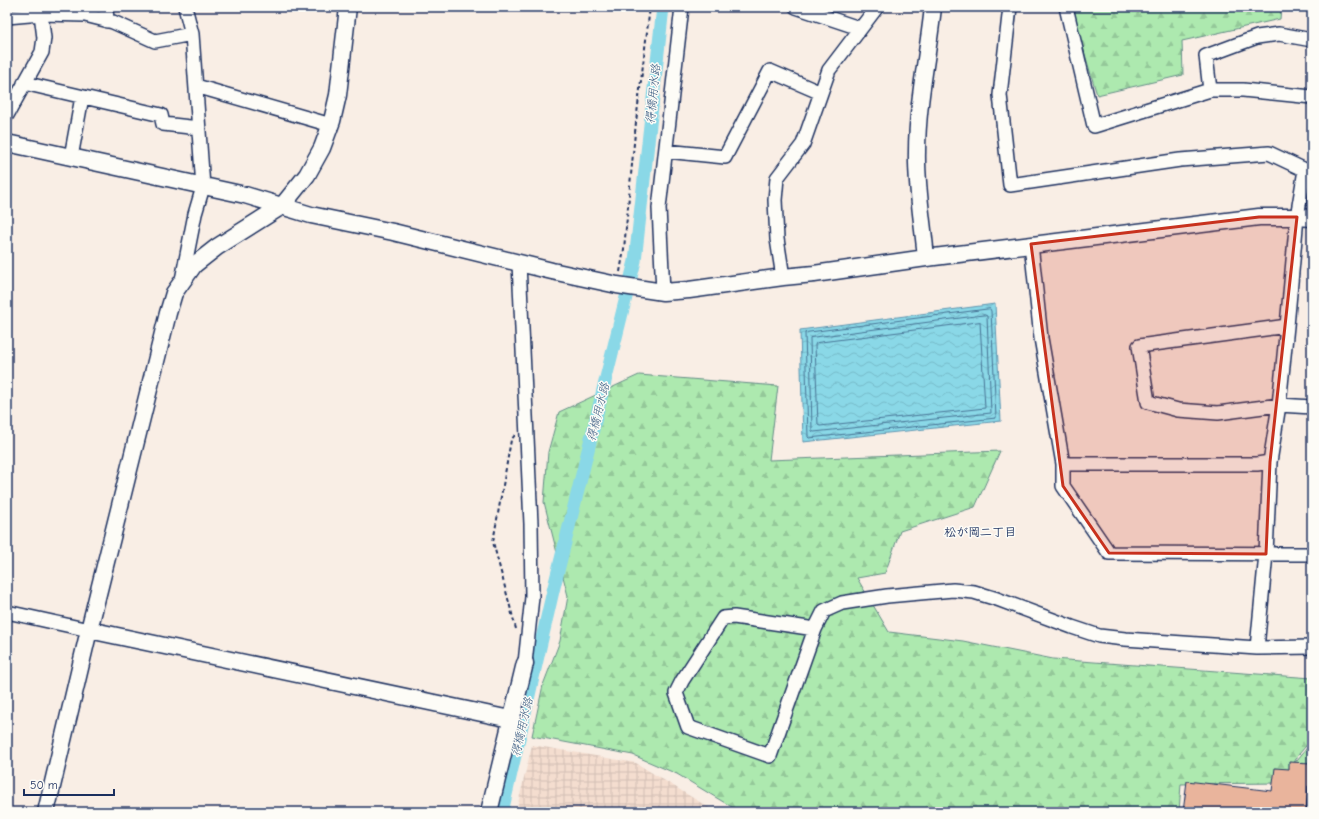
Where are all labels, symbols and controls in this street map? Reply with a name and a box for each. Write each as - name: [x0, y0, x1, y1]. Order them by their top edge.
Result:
- water label: 得橋用水路: [643, 62, 663, 125]
- water label: 得橋用水路: [584, 380, 612, 443]
- district label: 松が岡二丁目: [944, 525, 1016, 539]
- water label: 得橋用水路: [508, 695, 536, 758]
- scale bar: [24, 771, 114, 797]
- text: 50 m: [30, 778, 58, 792]

